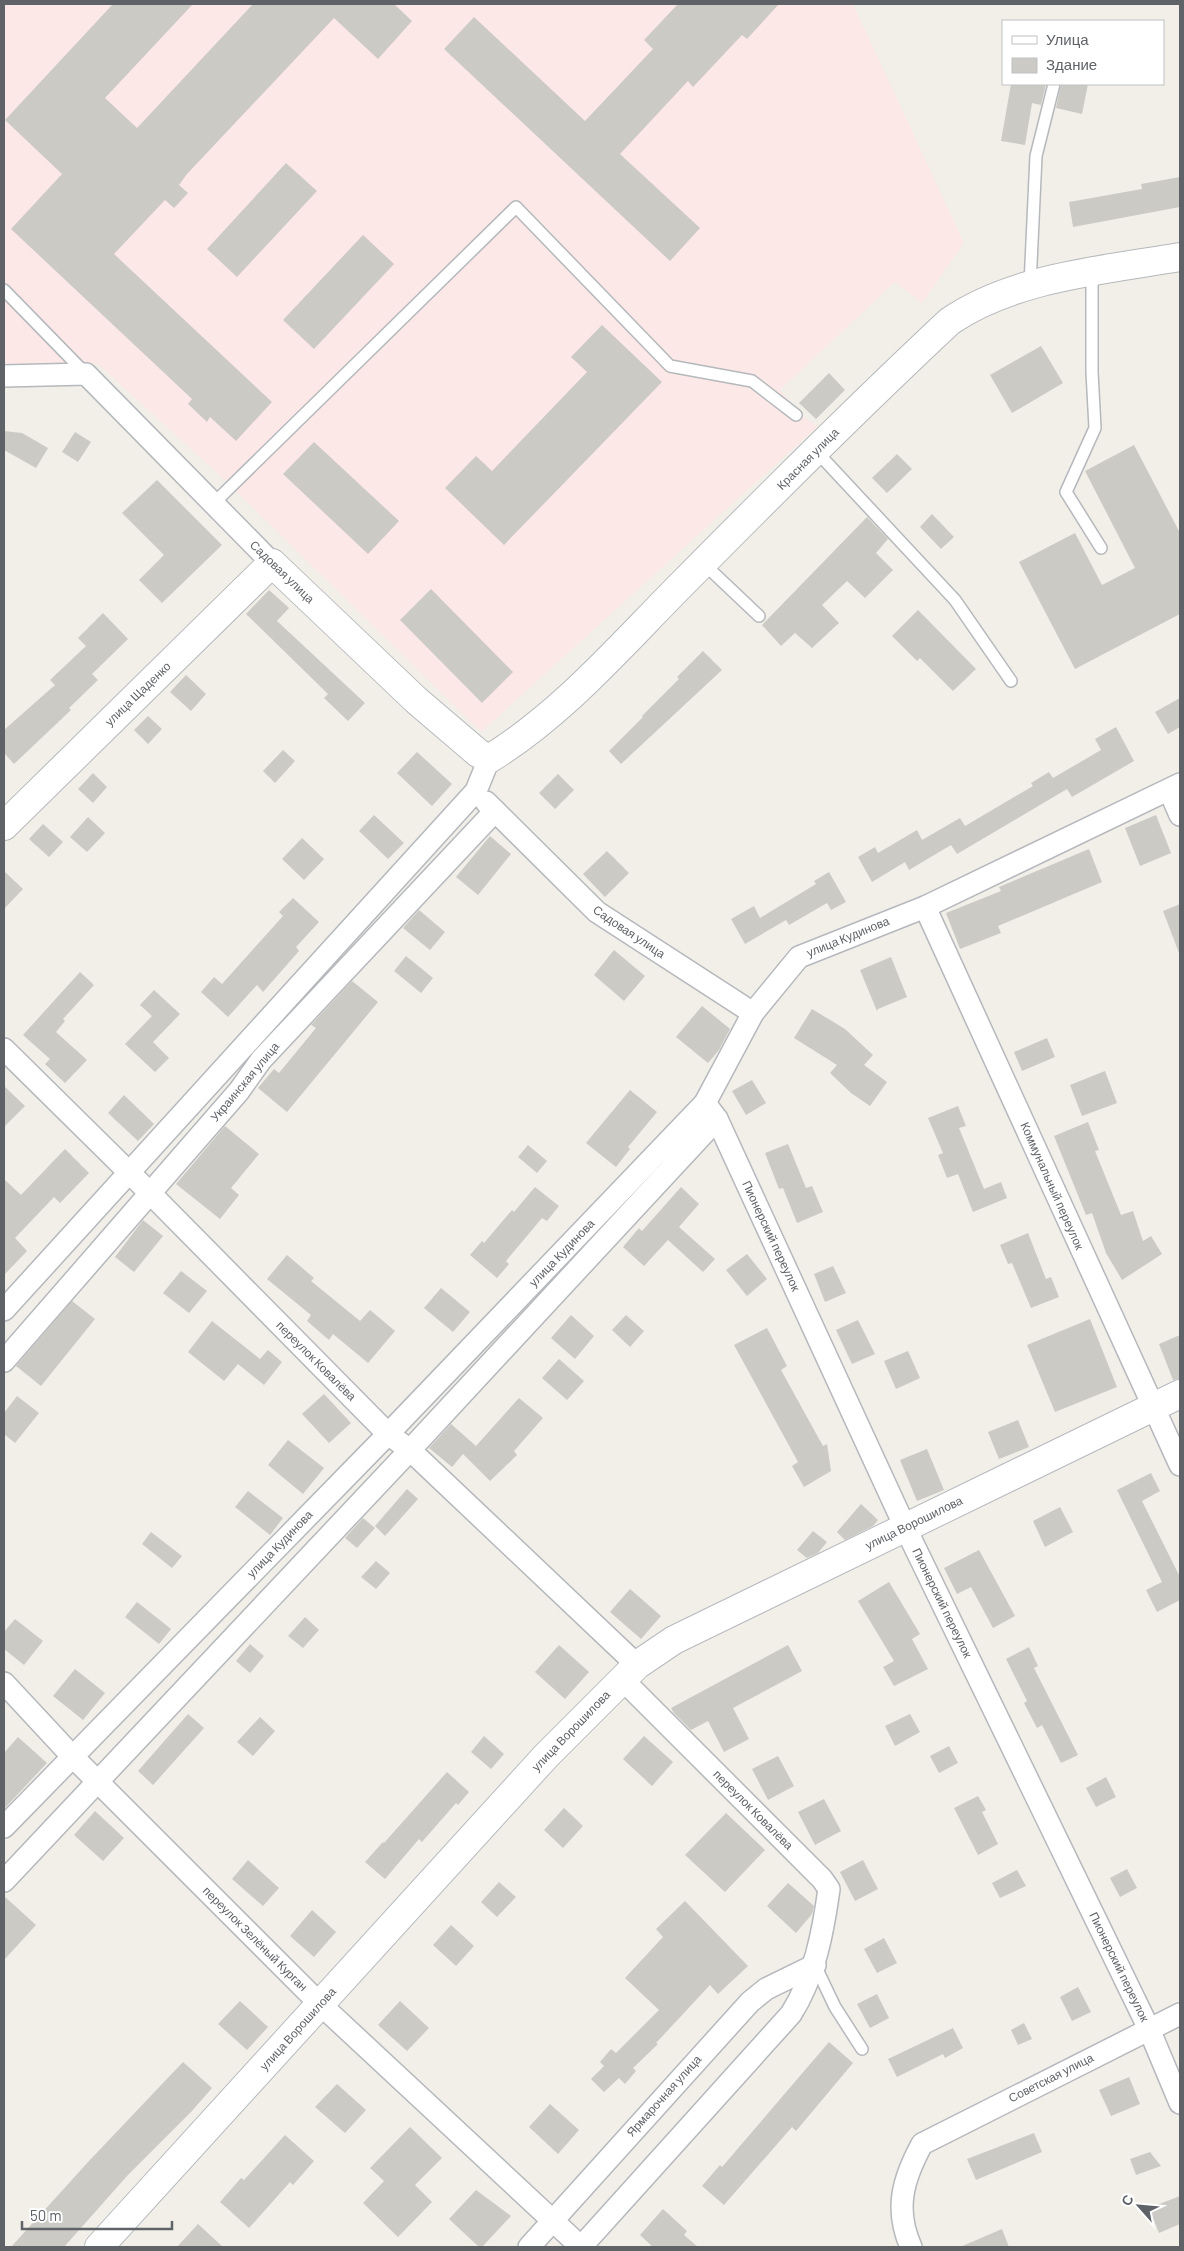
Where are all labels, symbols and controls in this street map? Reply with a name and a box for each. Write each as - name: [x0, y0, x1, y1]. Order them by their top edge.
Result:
- legend: [1002, 20, 1164, 85]
- text: Улица: [1046, 30, 1089, 48]
- text: Здание: [1046, 55, 1097, 73]
- street label: Красная улица: [774, 424, 842, 493]
- street label: Садовая улица: [247, 537, 318, 606]
- street label: улица Щаденко: [102, 658, 174, 729]
- street label: Садовая улица: [590, 902, 669, 961]
- street label: улица Кудинова: [804, 913, 892, 960]
- street label: Украинская улица: [207, 1039, 282, 1124]
- street label: Коммунальный переулок: [1017, 1120, 1088, 1253]
- street label: Пионерский переулок: [739, 1178, 804, 1294]
- street label: улица Кудинова: [526, 1216, 598, 1289]
- street label: переулок Ковалёва: [273, 1318, 360, 1404]
- street label: улица Ворошилова: [863, 1492, 965, 1553]
- street label: улица Кудинова: [244, 1507, 316, 1580]
- street label: Пионерский переулок: [909, 1545, 976, 1661]
- street label: улица Ворошилова: [528, 1687, 613, 1774]
- street label: переулок Ковалёва: [710, 1767, 797, 1853]
- street label: переулок Зелёный Курган: [200, 1883, 311, 1994]
- street label: Пионерский переулок: [1086, 1909, 1153, 2025]
- street label: улица Ворошилова: [256, 1984, 339, 2073]
- street label: Советская улица: [1006, 2050, 1096, 2105]
- street label: Ярмарочная улица: [623, 2051, 704, 2140]
- north arrow: [1114, 2181, 1164, 2231]
- text: С: [1117, 2192, 1137, 2208]
- scale bar: [22, 2198, 172, 2230]
- text: 50 m: [30, 2206, 62, 2224]

